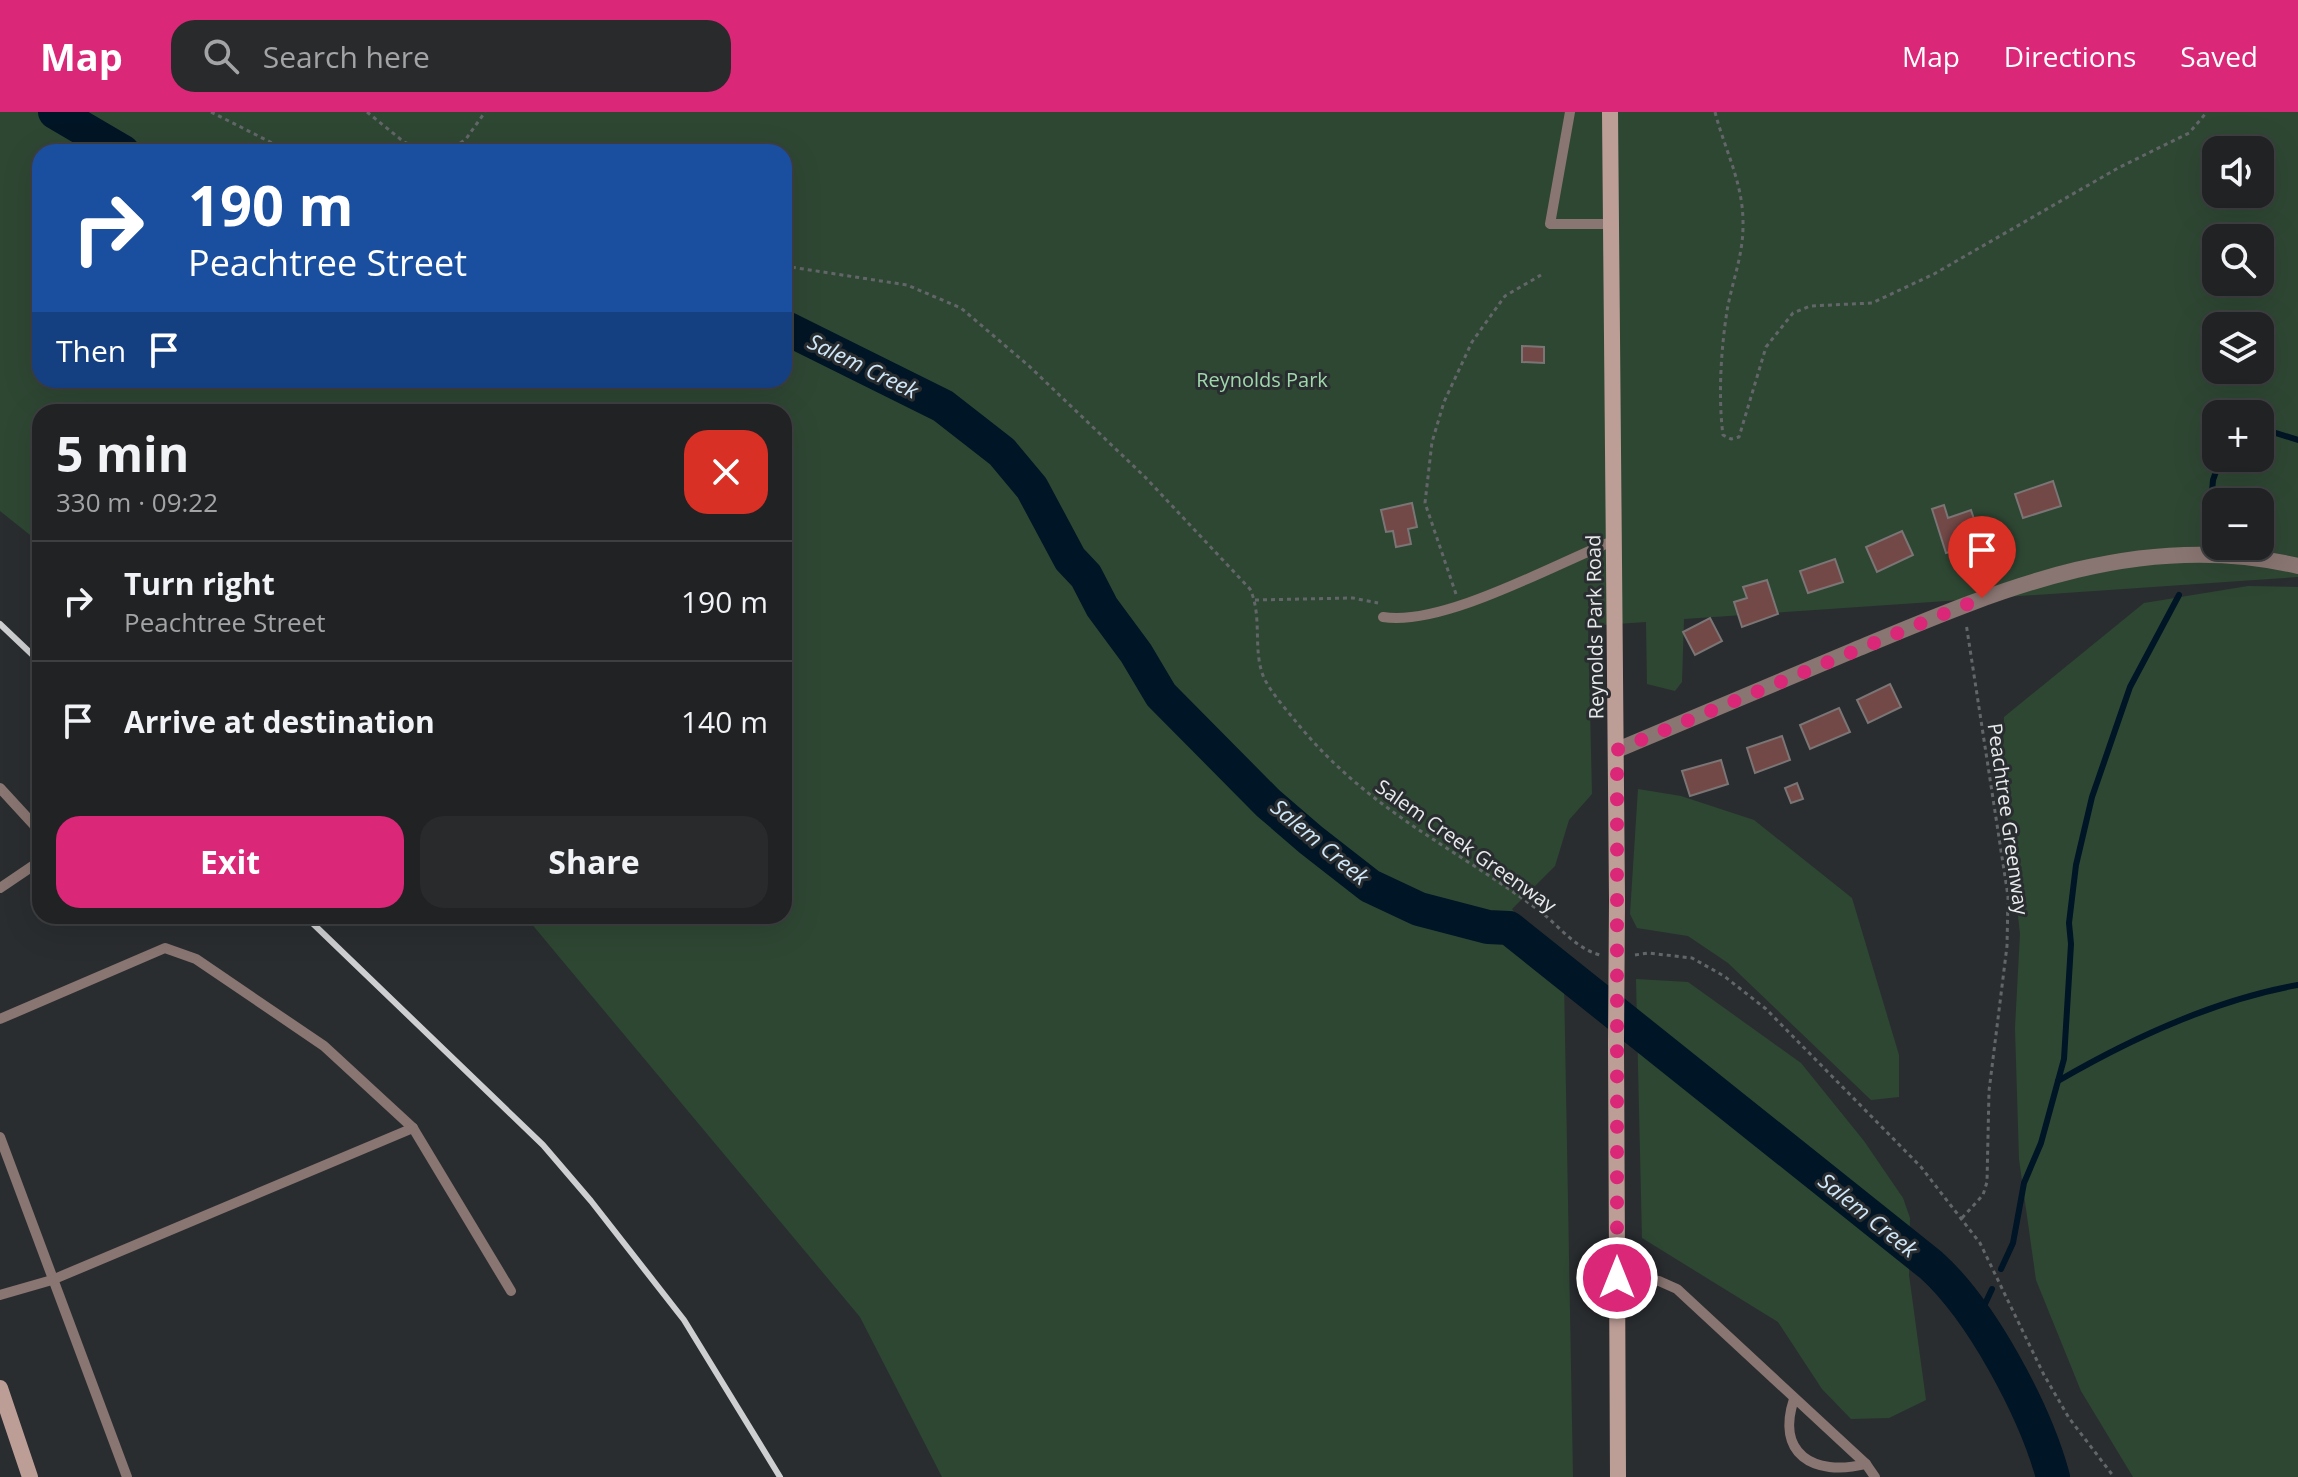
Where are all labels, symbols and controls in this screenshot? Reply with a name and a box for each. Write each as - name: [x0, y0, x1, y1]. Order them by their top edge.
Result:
- search box: [171, 20, 731, 92]
- text: Map: [40, 30, 123, 82]
- icon: search: [199, 34, 243, 78]
- text: Search here: [263, 36, 430, 77]
- text: Map: [1902, 37, 1960, 75]
- text: Directions: [2004, 37, 2136, 75]
- text: Saved: [2180, 37, 2258, 75]
- map controls: [2202, 136, 2274, 560]
- button: sound: [2202, 136, 2274, 208]
- text: 190 m: [188, 166, 354, 242]
- icon: right: [56, 176, 160, 280]
- button: search: [2202, 224, 2274, 296]
- text: Peachtree Street: [188, 238, 467, 287]
- button: layers: [2202, 312, 2274, 384]
- water label: Salem Creek: [803, 325, 925, 405]
- icon: arrive: [142, 328, 186, 372]
- text: Then: [56, 330, 126, 371]
- park label: Reynolds Park: [1196, 366, 1328, 393]
- button: +: [2202, 400, 2274, 472]
- text: 5 min: [56, 421, 189, 486]
- button: close: [684, 430, 768, 514]
- text: 330 m · 09:22: [56, 484, 218, 520]
- button: −: [2202, 488, 2274, 560]
- pin: [1948, 516, 2016, 598]
- icon: arrive: [1960, 528, 2004, 572]
- street label: Reynolds Park Road: [1579, 534, 1610, 720]
- text: Turn right: [124, 563, 275, 604]
- icon: right: [56, 579, 100, 623]
- text: 190 m: [681, 581, 768, 622]
- text: Peachtree Street: [124, 604, 326, 640]
- icon: arrive: [56, 699, 100, 743]
- text: Arrive at destination: [124, 701, 435, 742]
- text: 140 m: [681, 701, 768, 742]
- street label: Peachtree Greenway: [1982, 721, 2035, 917]
- street label: Salem Creek Greenway: [1370, 773, 1563, 919]
- water label: Salem Creek: [1265, 791, 1377, 892]
- button: Exit: [56, 816, 404, 908]
- button: Share: [420, 816, 768, 908]
- water label: Salem Creek: [1813, 1165, 1925, 1264]
- position arrow: [1575, 1236, 1659, 1320]

